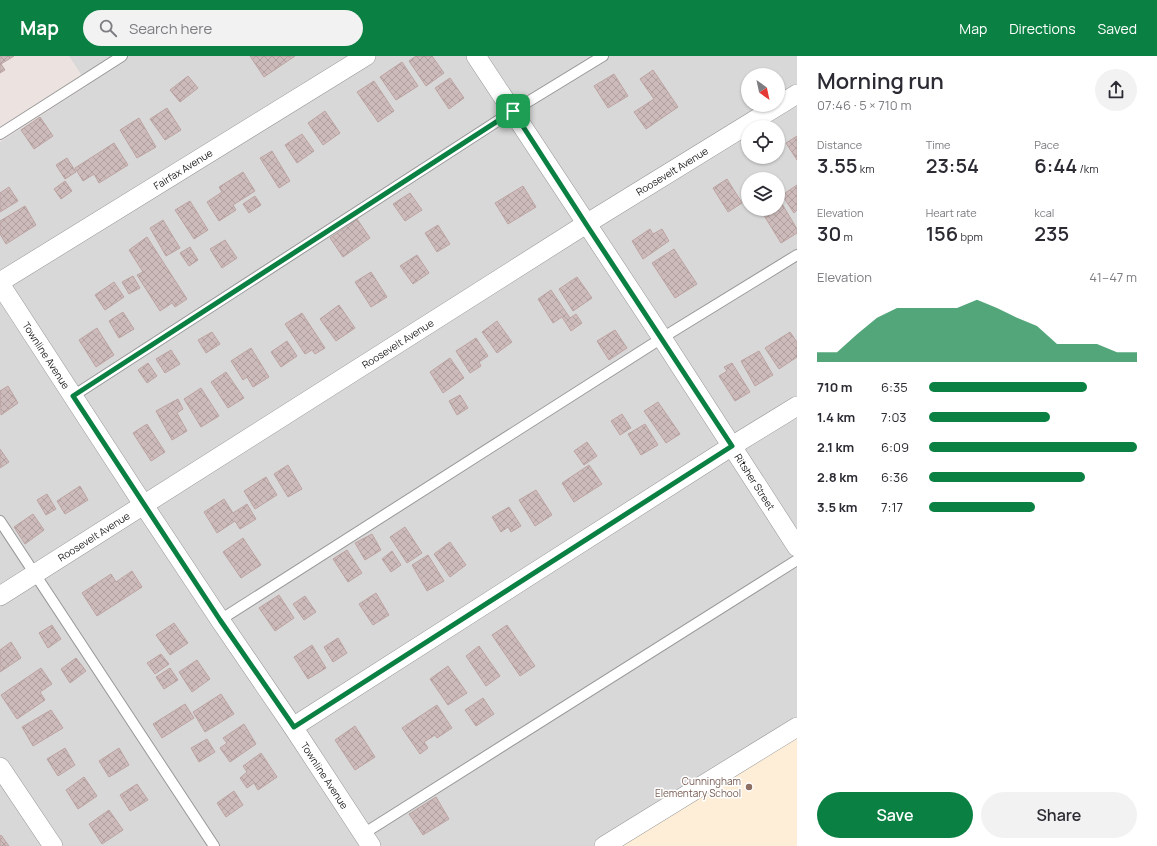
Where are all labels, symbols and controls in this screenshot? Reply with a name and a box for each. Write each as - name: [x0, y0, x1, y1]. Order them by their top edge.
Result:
- search box: [83, 10, 363, 46]
- text: Map: [20, 15, 59, 41]
- icon: search: [97, 17, 119, 39]
- text: Search here: [129, 18, 212, 39]
- text: Map: [959, 19, 987, 38]
- text: Directions: [1009, 19, 1076, 38]
- text: Saved: [1098, 19, 1137, 38]
- text: Morning run: [817, 66, 944, 96]
- north arrow: [741, 68, 785, 112]
- map controls: [741, 68, 785, 216]
- button: share: [1095, 69, 1137, 111]
- pin: [496, 94, 530, 128]
- text: 07:46 · 5 × 710 m: [817, 96, 911, 114]
- icon: arrive: [502, 100, 524, 122]
- button: locate: [741, 120, 785, 164]
- text: Distance: [817, 137, 862, 152]
- text: Time: [926, 137, 951, 152]
- text: Pace: [1034, 137, 1059, 152]
- street label: Roosevelt Avenue: [633, 143, 711, 199]
- street label: Fairfax Avenue: [151, 145, 215, 193]
- text: 3.55: [817, 152, 858, 179]
- text: 23:54: [926, 152, 979, 179]
- text: 6:44: [1034, 152, 1077, 179]
- text: km: [858, 161, 875, 176]
- text: /km: [1077, 161, 1099, 176]
- button: layers: [741, 172, 785, 216]
- text: Elevation: [817, 205, 863, 220]
- text: Heart rate: [926, 205, 977, 220]
- text: kcal: [1034, 205, 1054, 220]
- text: 30: [817, 220, 841, 247]
- text: 156: [926, 220, 958, 247]
- text: 235: [1034, 220, 1069, 247]
- text: m: [841, 229, 853, 244]
- text: bpm: [958, 229, 983, 244]
- text: Elevation: [817, 268, 872, 286]
- text: 41–47 m: [1089, 268, 1137, 286]
- street label: Roosevelt Avenue: [359, 315, 436, 372]
- street label: Townline Avenue: [19, 319, 73, 392]
- text: 710 m: [817, 378, 852, 396]
- text: 6:35: [881, 378, 908, 396]
- text: 1.4 km: [817, 408, 855, 426]
- text: 7:03: [881, 408, 907, 426]
- text: 2.1 km: [817, 438, 854, 456]
- text: 6:09: [881, 438, 909, 456]
- street label: Ritsher Street: [731, 451, 778, 513]
- text: 2.8 km: [817, 468, 858, 486]
- text: 6:36: [881, 468, 908, 486]
- text: 3.5 km: [817, 498, 857, 516]
- text: 7:17: [881, 498, 903, 516]
- street label: Roosevelt Avenue: [55, 508, 132, 565]
- street label: Townline Avenue: [298, 739, 352, 812]
- place label: Cunningham Elementary School: [655, 774, 741, 800]
- marker: Cunningham Elementary School: [744, 782, 754, 792]
- button: Save: [817, 792, 973, 838]
- button: Share: [981, 792, 1137, 838]

